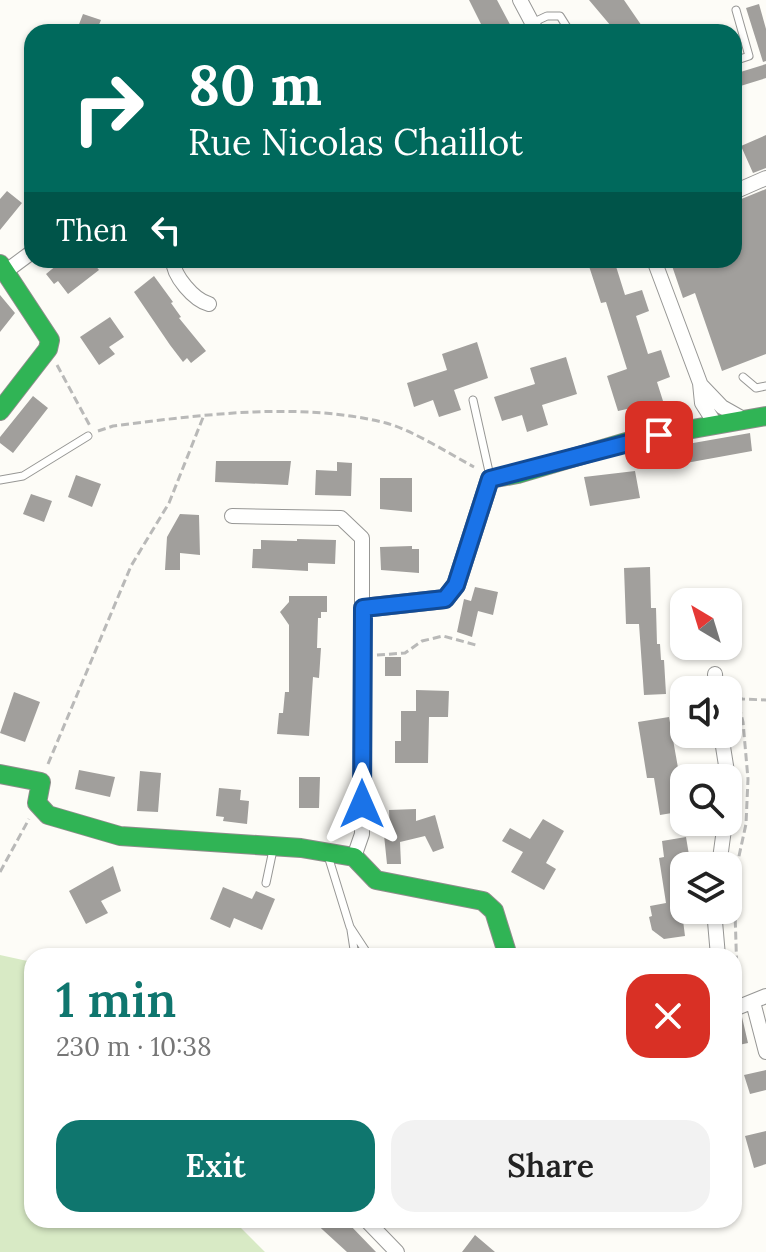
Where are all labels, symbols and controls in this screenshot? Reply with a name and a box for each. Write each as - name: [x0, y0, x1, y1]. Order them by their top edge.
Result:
- text: 80 m: [188, 49, 322, 120]
- icon: right: [56, 56, 160, 160]
- text: Rue Nicolas Chaillot: [188, 119, 523, 165]
- icon: left: [144, 208, 188, 252]
- text: Then: [56, 211, 128, 249]
- pin: [625, 401, 693, 469]
- icon: arrive: [637, 413, 681, 457]
- north arrow: [670, 588, 742, 660]
- map controls: [670, 588, 742, 924]
- button: sound: [670, 676, 742, 748]
- position arrow: [320, 762, 404, 846]
- button: search: [670, 764, 742, 836]
- button: layers: [670, 852, 742, 924]
- text: 1 min: [56, 969, 176, 1030]
- button: close: [626, 974, 710, 1058]
- text: 230 m · 10:38: [56, 1030, 212, 1063]
- button: Exit: [56, 1120, 375, 1212]
- button: Share: [391, 1120, 710, 1212]

